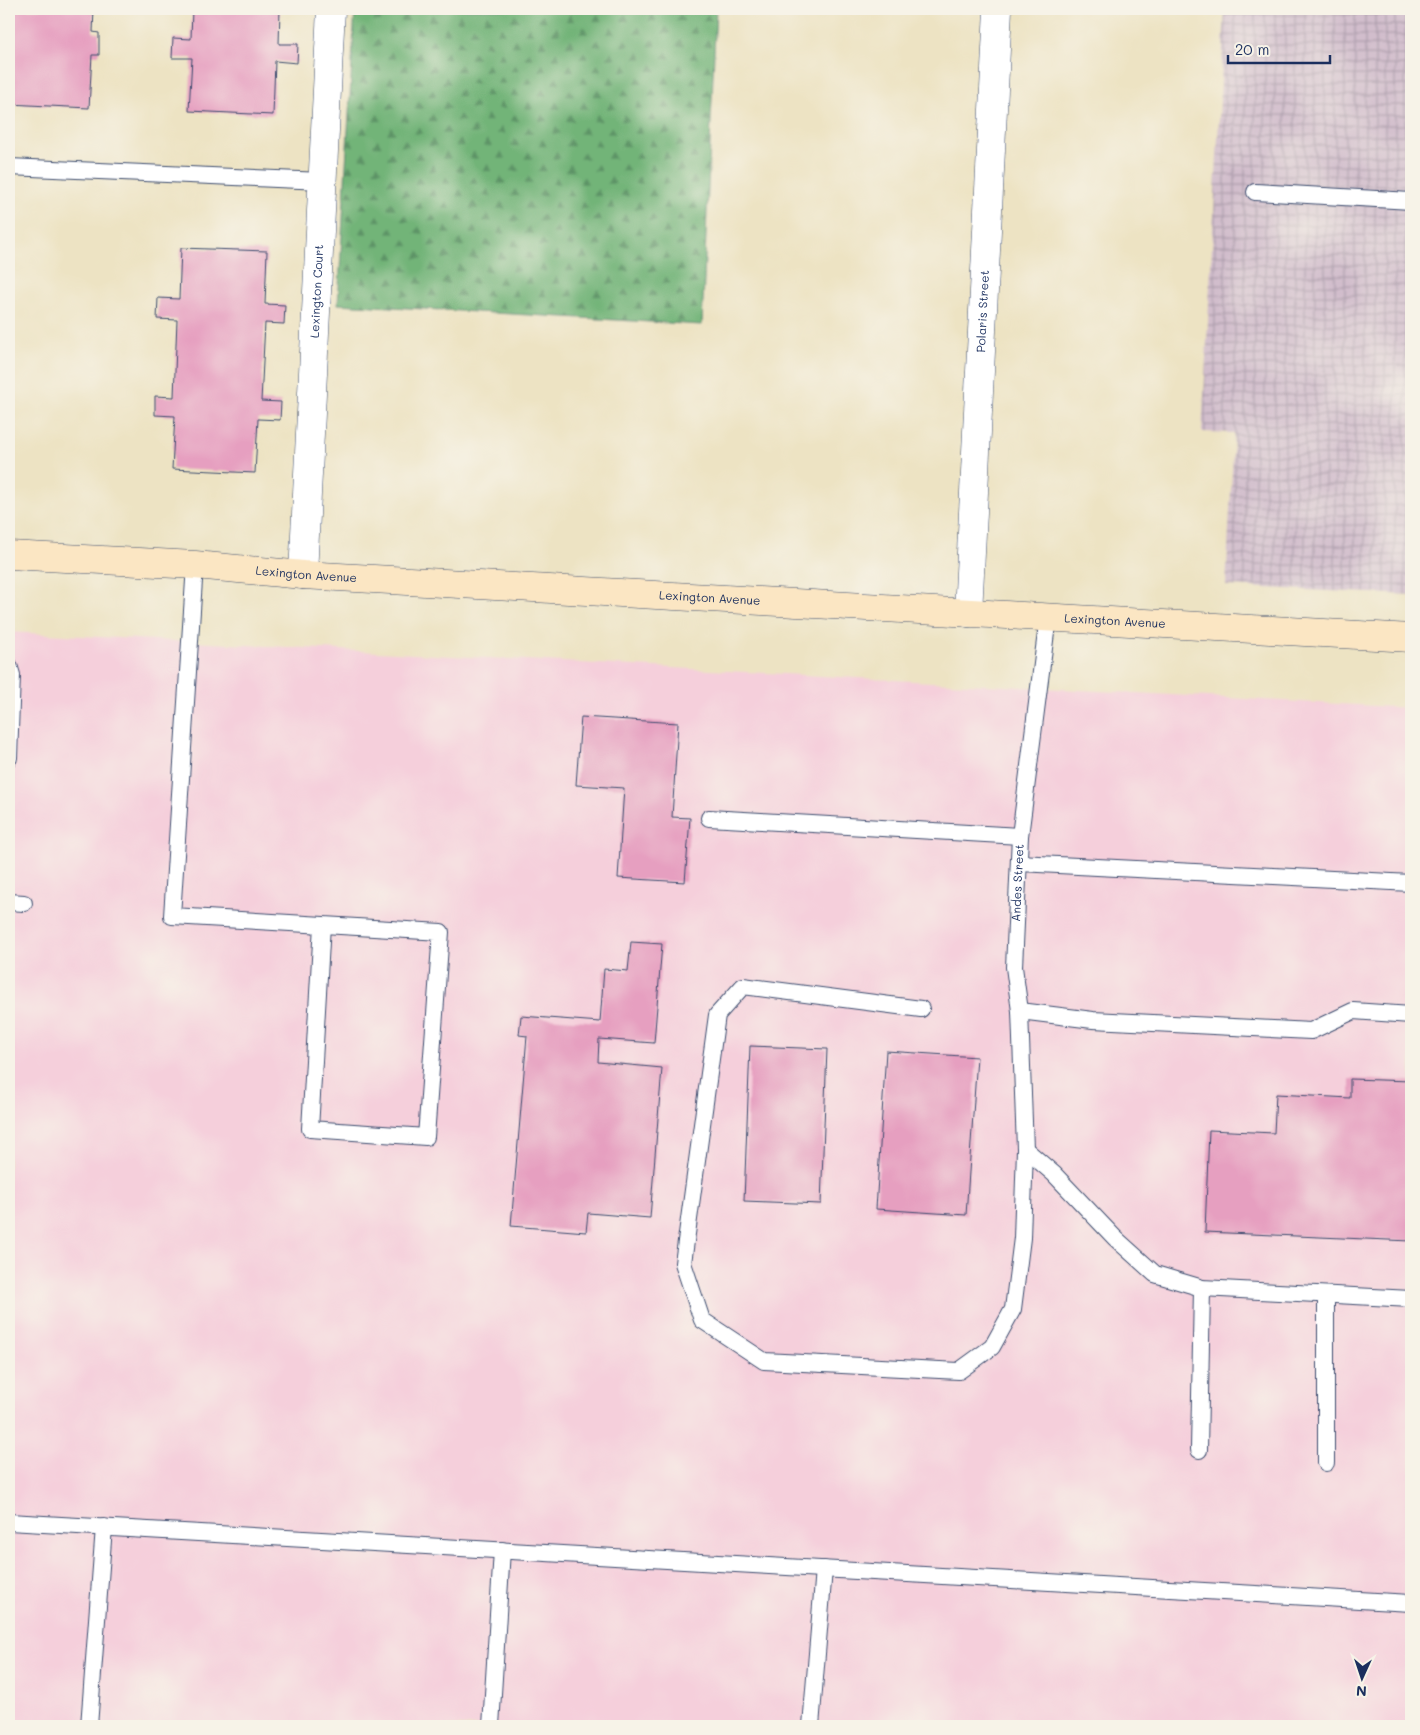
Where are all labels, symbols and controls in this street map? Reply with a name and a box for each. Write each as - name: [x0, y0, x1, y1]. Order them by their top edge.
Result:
- scale bar: [1228, 32, 1330, 64]
- text: 20 m: [1235, 39, 1269, 59]
- street label: Lexington Court: [306, 244, 326, 338]
- street label: Polaris Street: [972, 270, 992, 353]
- street label: Lexington Avenue: [255, 562, 358, 585]
- street label: Lexington Avenue: [658, 586, 761, 608]
- street label: Lexington Avenue: [1064, 609, 1166, 631]
- street label: Andes Street: [1007, 844, 1027, 922]
- north arrow: [1338, 1652, 1388, 1702]
- text: N: [1355, 1682, 1367, 1701]

